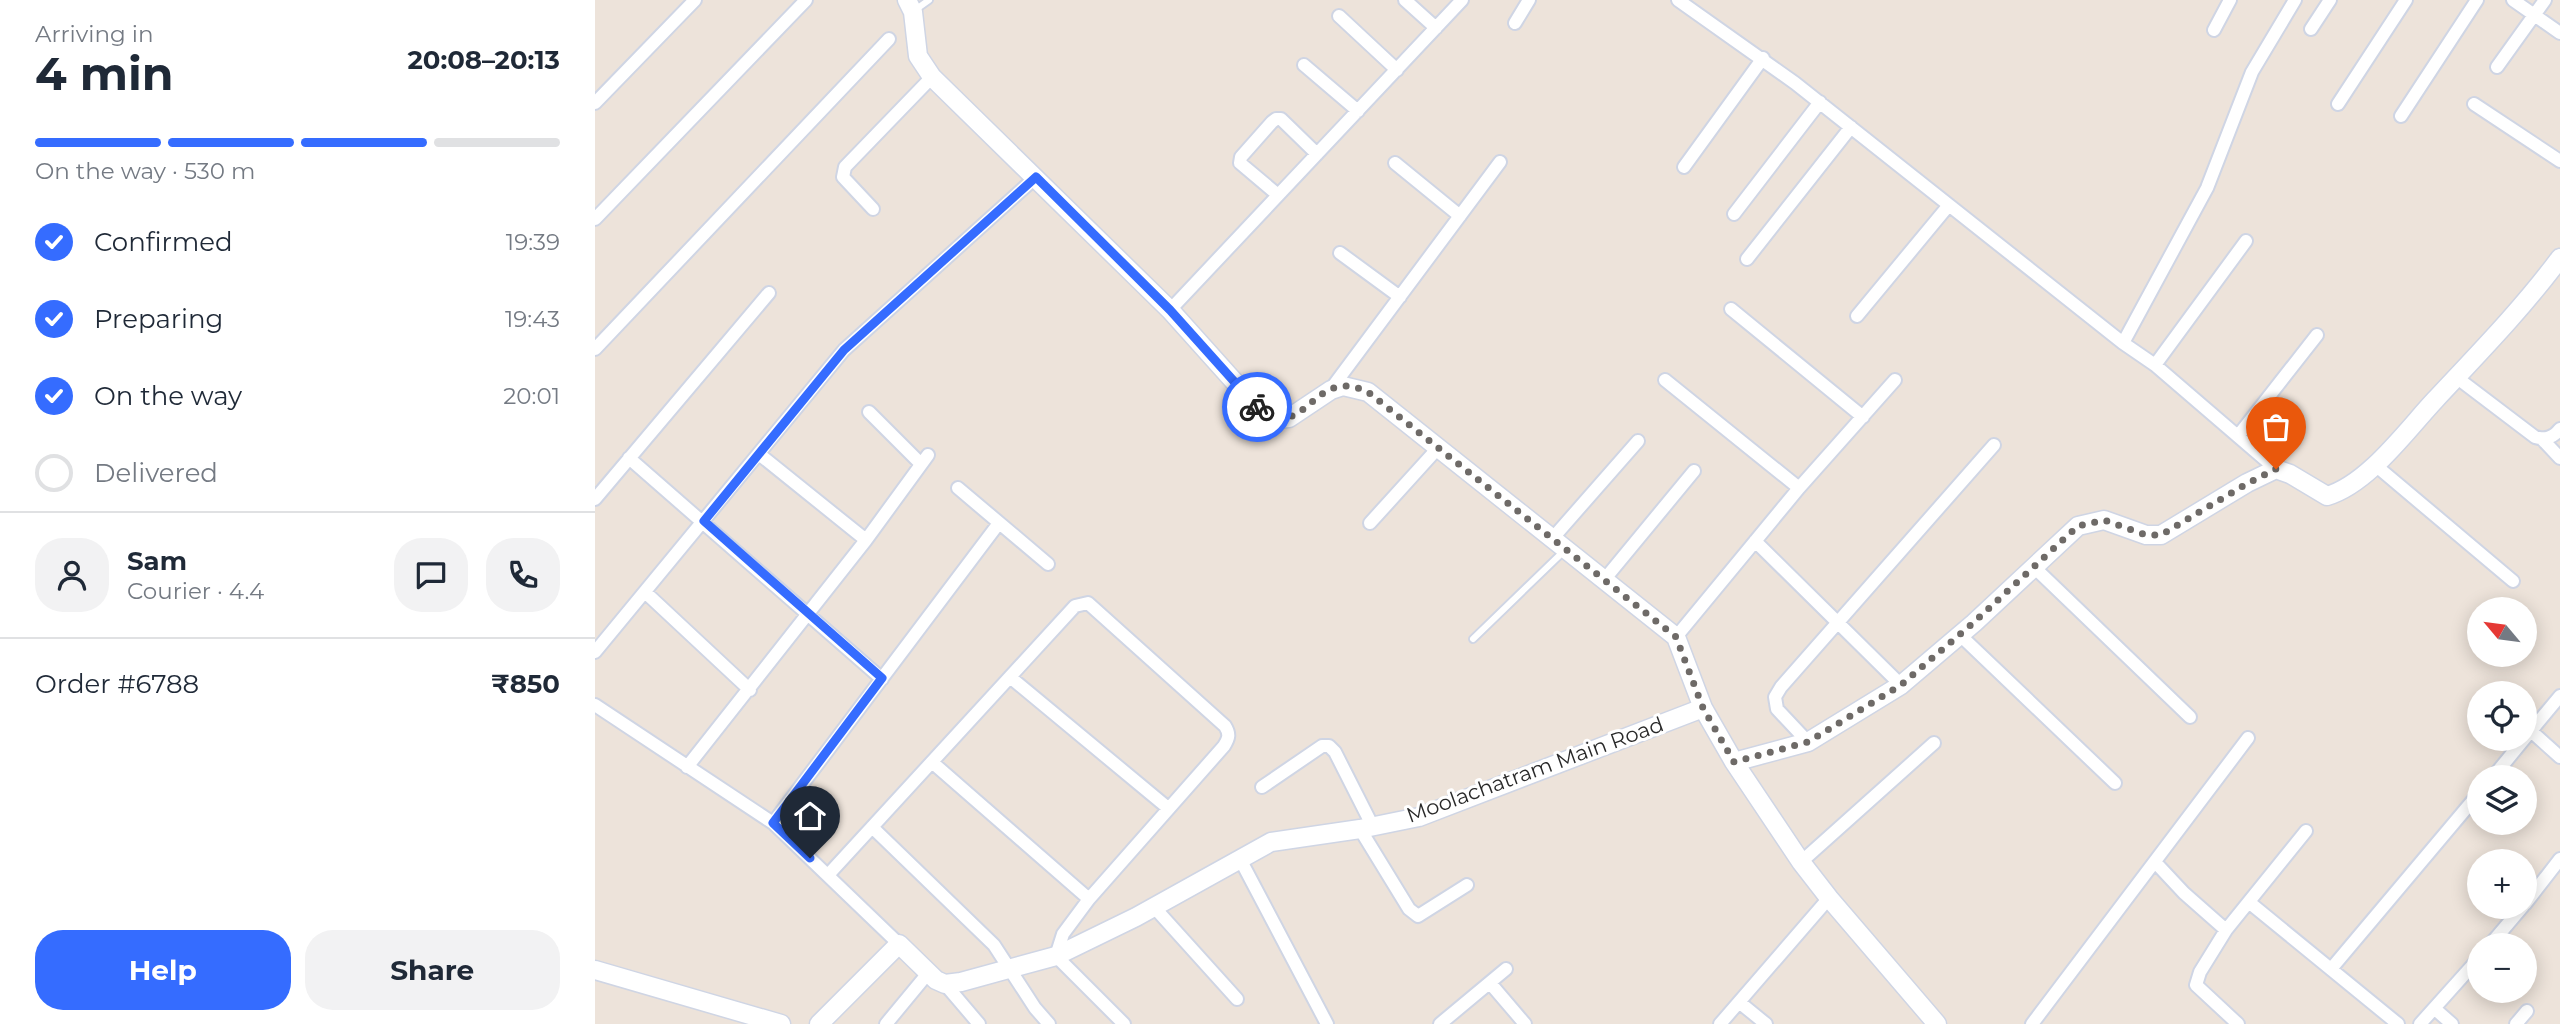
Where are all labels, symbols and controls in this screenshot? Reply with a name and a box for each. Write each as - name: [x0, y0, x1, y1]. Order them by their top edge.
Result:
- text: Arriving in: [35, 20, 154, 48]
- text: 20:08–20:13: [407, 44, 560, 76]
- text: 4 min: [35, 45, 174, 102]
- text: On the way · 530 m: [35, 157, 255, 185]
- icon: check: [35, 223, 73, 261]
- text: Confirmed: [94, 226, 233, 258]
- text: 19:39: [506, 228, 560, 256]
- icon: check: [35, 300, 73, 338]
- text: Preparing: [94, 303, 223, 335]
- text: 19:43: [505, 305, 560, 333]
- courier: [1222, 372, 1292, 442]
- icon: check: [35, 377, 73, 415]
- text: On the way: [94, 380, 242, 412]
- text: 20:01: [503, 382, 560, 410]
- icon: bike: [1238, 388, 1276, 426]
- pin: [2246, 397, 2306, 469]
- icon: bag: [2257, 408, 2295, 446]
- text: Delivered: [94, 457, 218, 489]
- button: person: [35, 538, 109, 612]
- button: chat: [394, 538, 468, 612]
- button: phone: [486, 538, 560, 612]
- text: Sam: [127, 545, 187, 577]
- text: Courier · 4.4: [127, 577, 264, 605]
- north arrow: [2467, 597, 2537, 667]
- map controls: [2467, 597, 2537, 1003]
- text: Order #6788: [35, 668, 199, 700]
- text: ₹850: [491, 668, 560, 700]
- button: locate: [2467, 681, 2537, 751]
- street label: Moolachatram Main Road: [1403, 711, 1667, 828]
- button: layers: [2467, 765, 2537, 835]
- pin: [780, 786, 840, 858]
- icon: home: [791, 797, 829, 835]
- button: +: [2467, 849, 2537, 919]
- button: Help: [35, 930, 291, 1010]
- button: Share: [305, 930, 560, 1010]
- button: −: [2467, 933, 2537, 1003]

